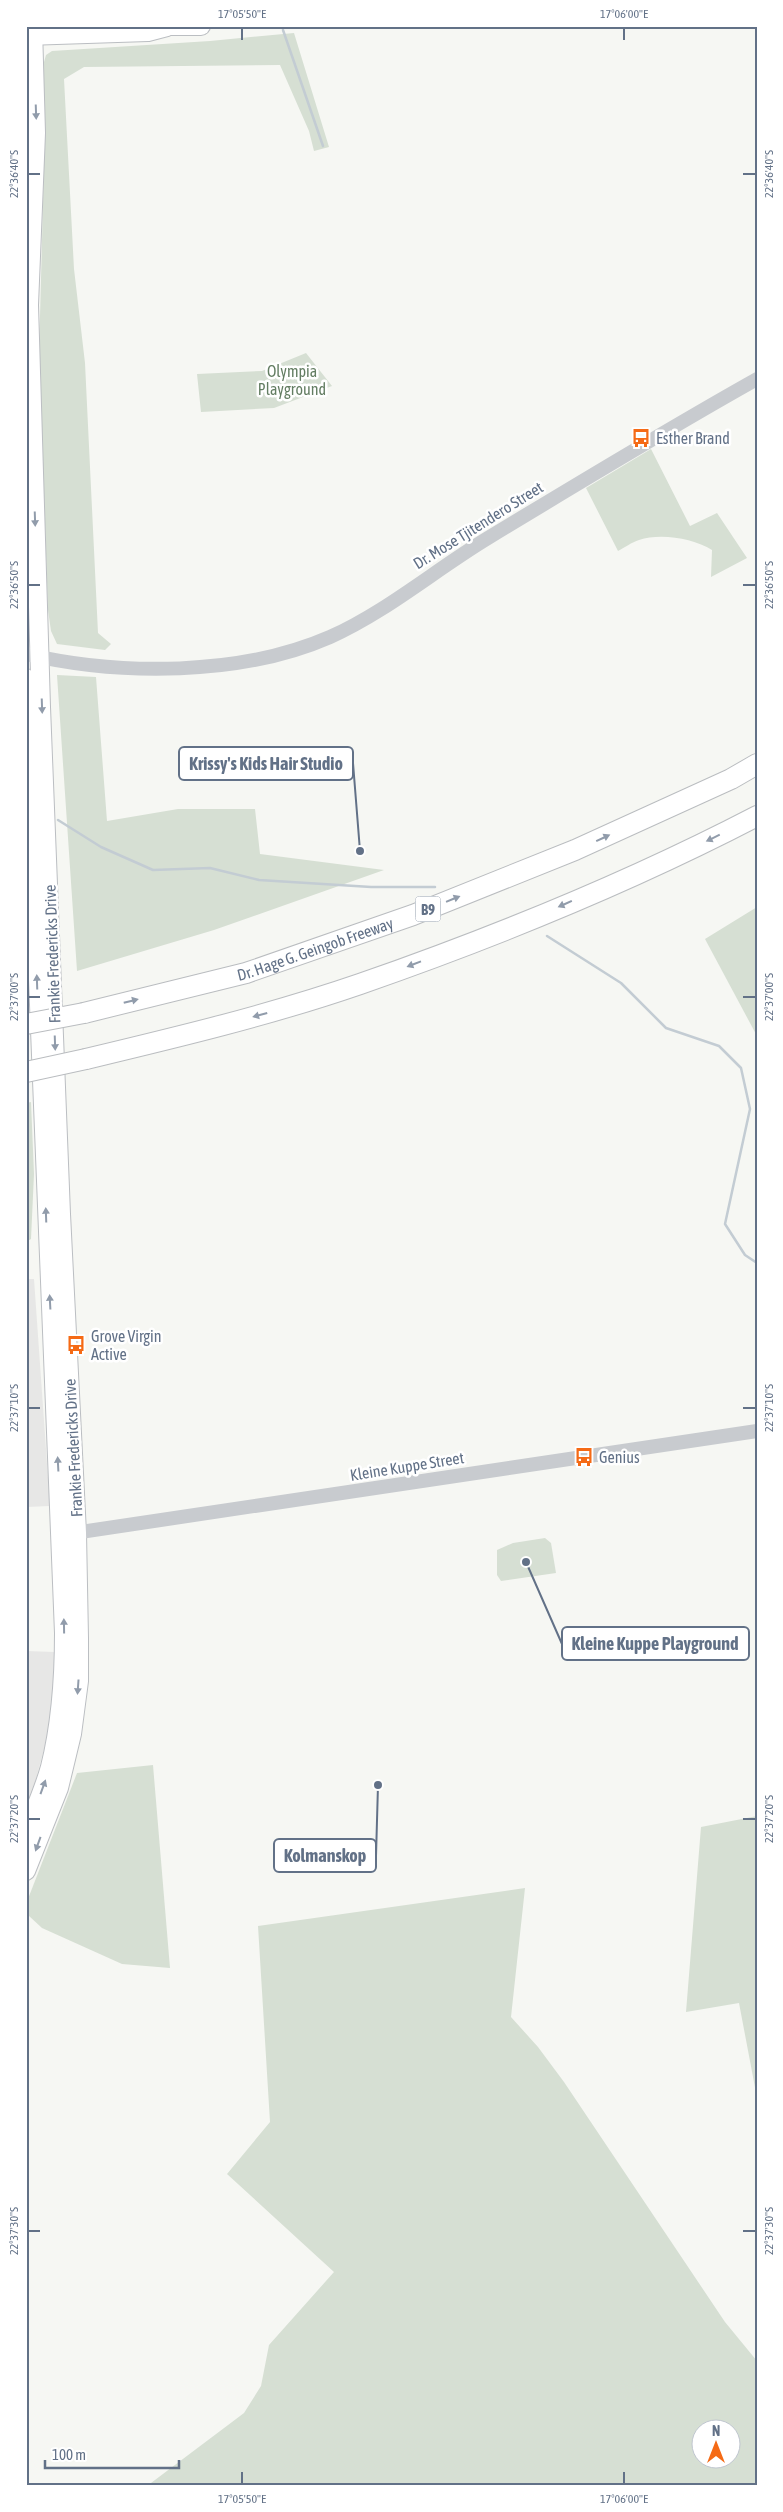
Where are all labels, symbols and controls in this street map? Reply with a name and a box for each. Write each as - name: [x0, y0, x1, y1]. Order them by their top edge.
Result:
- text: 17°05'50"E: [218, 7, 266, 21]
- text: 17°06'00"E: [600, 7, 648, 21]
- one-way arrow: [32, 104, 40, 120]
- text: 22°36'40"S: [7, 150, 21, 198]
- text: 22°36'40"S: [762, 150, 776, 198]
- park label: Olympia Playground: [258, 362, 326, 399]
- bus stop icon: Esther Brand: [630, 427, 652, 449]
- place label: Esther Brand: [656, 429, 730, 447]
- street label: Dr. Mose Tjitendero Street: [410, 478, 547, 573]
- one-way arrow: [32, 511, 40, 527]
- text: 22°36'50"S: [7, 561, 21, 609]
- text: 22°36'50"S: [762, 561, 776, 609]
- one-way arrow: [38, 698, 46, 714]
- callout: Krissy's Kids Hair Studio: [179, 747, 353, 780]
- text: Krissy's Kids Hair Studio: [189, 753, 343, 774]
- one-way arrow: [596, 833, 610, 841]
- one-way arrow: [706, 834, 721, 842]
- street label: Frankie Fredericks Drive: [41, 884, 63, 1024]
- one-way arrow: [445, 895, 460, 902]
- road number: B9: [416, 896, 440, 922]
- one-way arrow: [558, 901, 572, 909]
- street label: Dr. Hage G. Geingob Freeway: [235, 913, 396, 984]
- one-way arrow: [406, 961, 421, 968]
- text: 22°37'00"S: [7, 973, 21, 1021]
- text: 22°37'00"S: [762, 973, 776, 1021]
- one-way arrow: [33, 974, 41, 990]
- one-way arrow: [124, 997, 139, 1005]
- one-way arrow: [252, 1011, 267, 1019]
- one-way arrow: [51, 1036, 59, 1052]
- one-way arrow: [42, 1206, 50, 1222]
- one-way arrow: [46, 1294, 54, 1310]
- place label: Grove Virgin Active: [91, 1327, 162, 1363]
- bus stop icon: Grove Virgin Active: [65, 1334, 87, 1356]
- street label: Frankie Fredericks Drive: [60, 1378, 86, 1518]
- text: 22°37'10"S: [7, 1384, 21, 1432]
- text: 22°37'10"S: [762, 1384, 776, 1432]
- bus stop icon: Genius: [573, 1446, 595, 1468]
- street label: Kleine Kuppe Street: [349, 1448, 466, 1485]
- place label: Genius: [599, 1448, 640, 1466]
- one-way arrow: [54, 1456, 62, 1472]
- one-way arrow: [60, 1618, 68, 1634]
- callout: Kleine Kuppe Playground: [562, 1627, 749, 1660]
- text: Kleine Kuppe Playground: [572, 1633, 738, 1654]
- one-way arrow: [74, 1679, 82, 1695]
- one-way arrow: [40, 1779, 47, 1794]
- text: 22°37'20"S: [7, 1795, 21, 1843]
- text: 22°37'20"S: [762, 1795, 776, 1843]
- one-way arrow: [34, 1836, 41, 1851]
- callout: Kolmanskop: [274, 1839, 376, 1872]
- text: Kolmanskop: [284, 1845, 366, 1866]
- text: 22°37'30"S: [7, 2207, 21, 2255]
- text: 22°37'30"S: [762, 2207, 776, 2255]
- north arrow: [690, 2420, 740, 2470]
- text: N: [712, 2423, 720, 2439]
- scale bar: [45, 2437, 179, 2469]
- text: 100 m: [52, 2446, 86, 2463]
- text: 17°05'50"E: [218, 2492, 266, 2506]
- text: 17°06'00"E: [600, 2492, 648, 2506]

